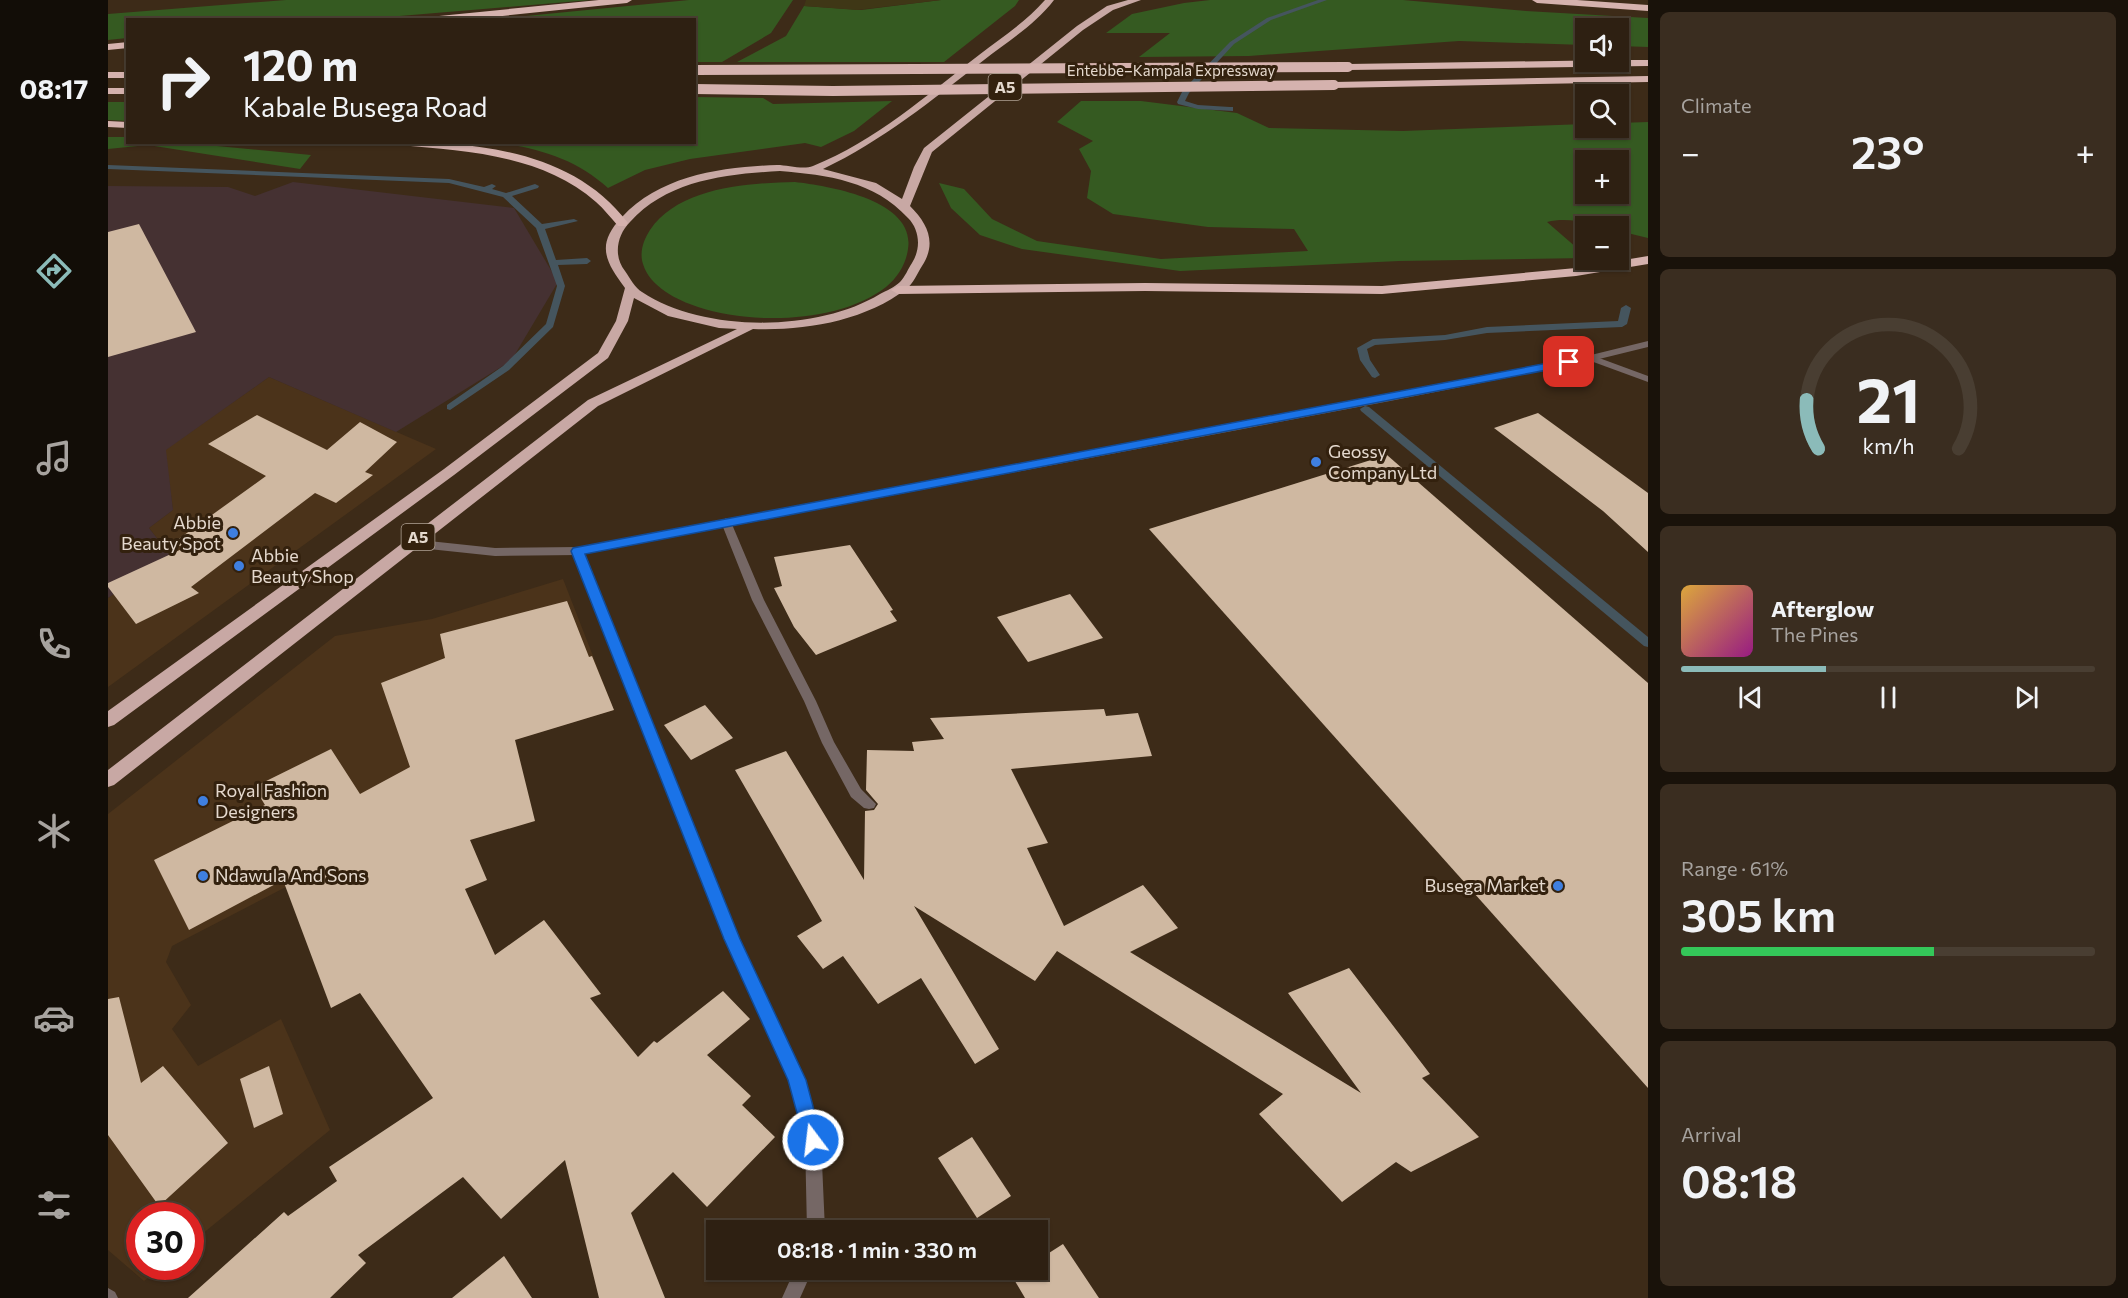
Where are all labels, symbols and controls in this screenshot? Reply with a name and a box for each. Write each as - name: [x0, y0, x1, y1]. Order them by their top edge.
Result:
- map controls: [1575, 18, 1629, 270]
- button: sound: [1575, 18, 1629, 72]
- text: 120 m: [243, 38, 358, 90]
- icon: right: [144, 42, 222, 120]
- street label: Entebbe–Kampala Expressway: [1067, 61, 1275, 79]
- text: 08:17: [20, 72, 88, 105]
- road number: A5: [988, 74, 1022, 100]
- button: search: [1575, 84, 1629, 138]
- text: Kabale Busega Road: [243, 90, 487, 123]
- text: Climate: [1681, 93, 1751, 117]
- text: 23°: [1851, 123, 1924, 178]
- text: −: [1681, 131, 1700, 172]
- text: +: [2076, 131, 2095, 172]
- button: +: [1575, 150, 1629, 204]
- button: −: [1575, 216, 1629, 270]
- icon: directions: [33, 250, 75, 292]
- pin: [1543, 336, 1594, 387]
- icon: arrive: [1552, 345, 1585, 378]
- text: 21: [1856, 360, 1920, 436]
- text: km/h: [1862, 432, 1914, 458]
- icon: music: [33, 437, 75, 479]
- place label: Geossy Company Ltd: [1328, 440, 1437, 483]
- marker: Geossy Company Ltd: [1309, 455, 1323, 469]
- place label: Abbie Beauty Spot: [121, 511, 221, 554]
- road number: A5: [402, 524, 434, 550]
- marker: Abbie Beauty Spot: [226, 526, 240, 540]
- place label: Abbie Beauty Shop: [251, 544, 354, 587]
- marker: Abbie Beauty Shop: [232, 559, 246, 573]
- text: Afterglow: [1771, 595, 1874, 622]
- text: The Pines: [1771, 622, 1858, 646]
- icon: phone: [33, 623, 75, 665]
- icon: previous: [1734, 681, 1767, 714]
- icon: pause: [1872, 681, 1905, 714]
- icon: next: [2010, 681, 2043, 714]
- place label: Royal Fashion Designers: [215, 779, 327, 822]
- marker: Royal Fashion Designers: [196, 794, 210, 808]
- icon: climate: [33, 810, 75, 852]
- text: Range · 61%: [1681, 856, 1788, 880]
- place label: Ndawula And Sons: [215, 864, 366, 886]
- marker: Ndawula And Sons: [196, 869, 210, 883]
- place label: Busega Market: [1424, 874, 1546, 896]
- marker: Busega Market: [1551, 879, 1565, 893]
- text: 305 km: [1681, 886, 1836, 941]
- icon: car: [33, 997, 75, 1039]
- position arrow: [781, 1108, 845, 1172]
- text: Arrival: [1681, 1122, 1742, 1146]
- text: 08:18: [1681, 1152, 1798, 1207]
- icon: filters: [33, 1184, 75, 1226]
- speed limit sign: 30: [126, 1202, 204, 1280]
- text: 08:18 · 1 min · 330 m: [777, 1236, 977, 1263]

